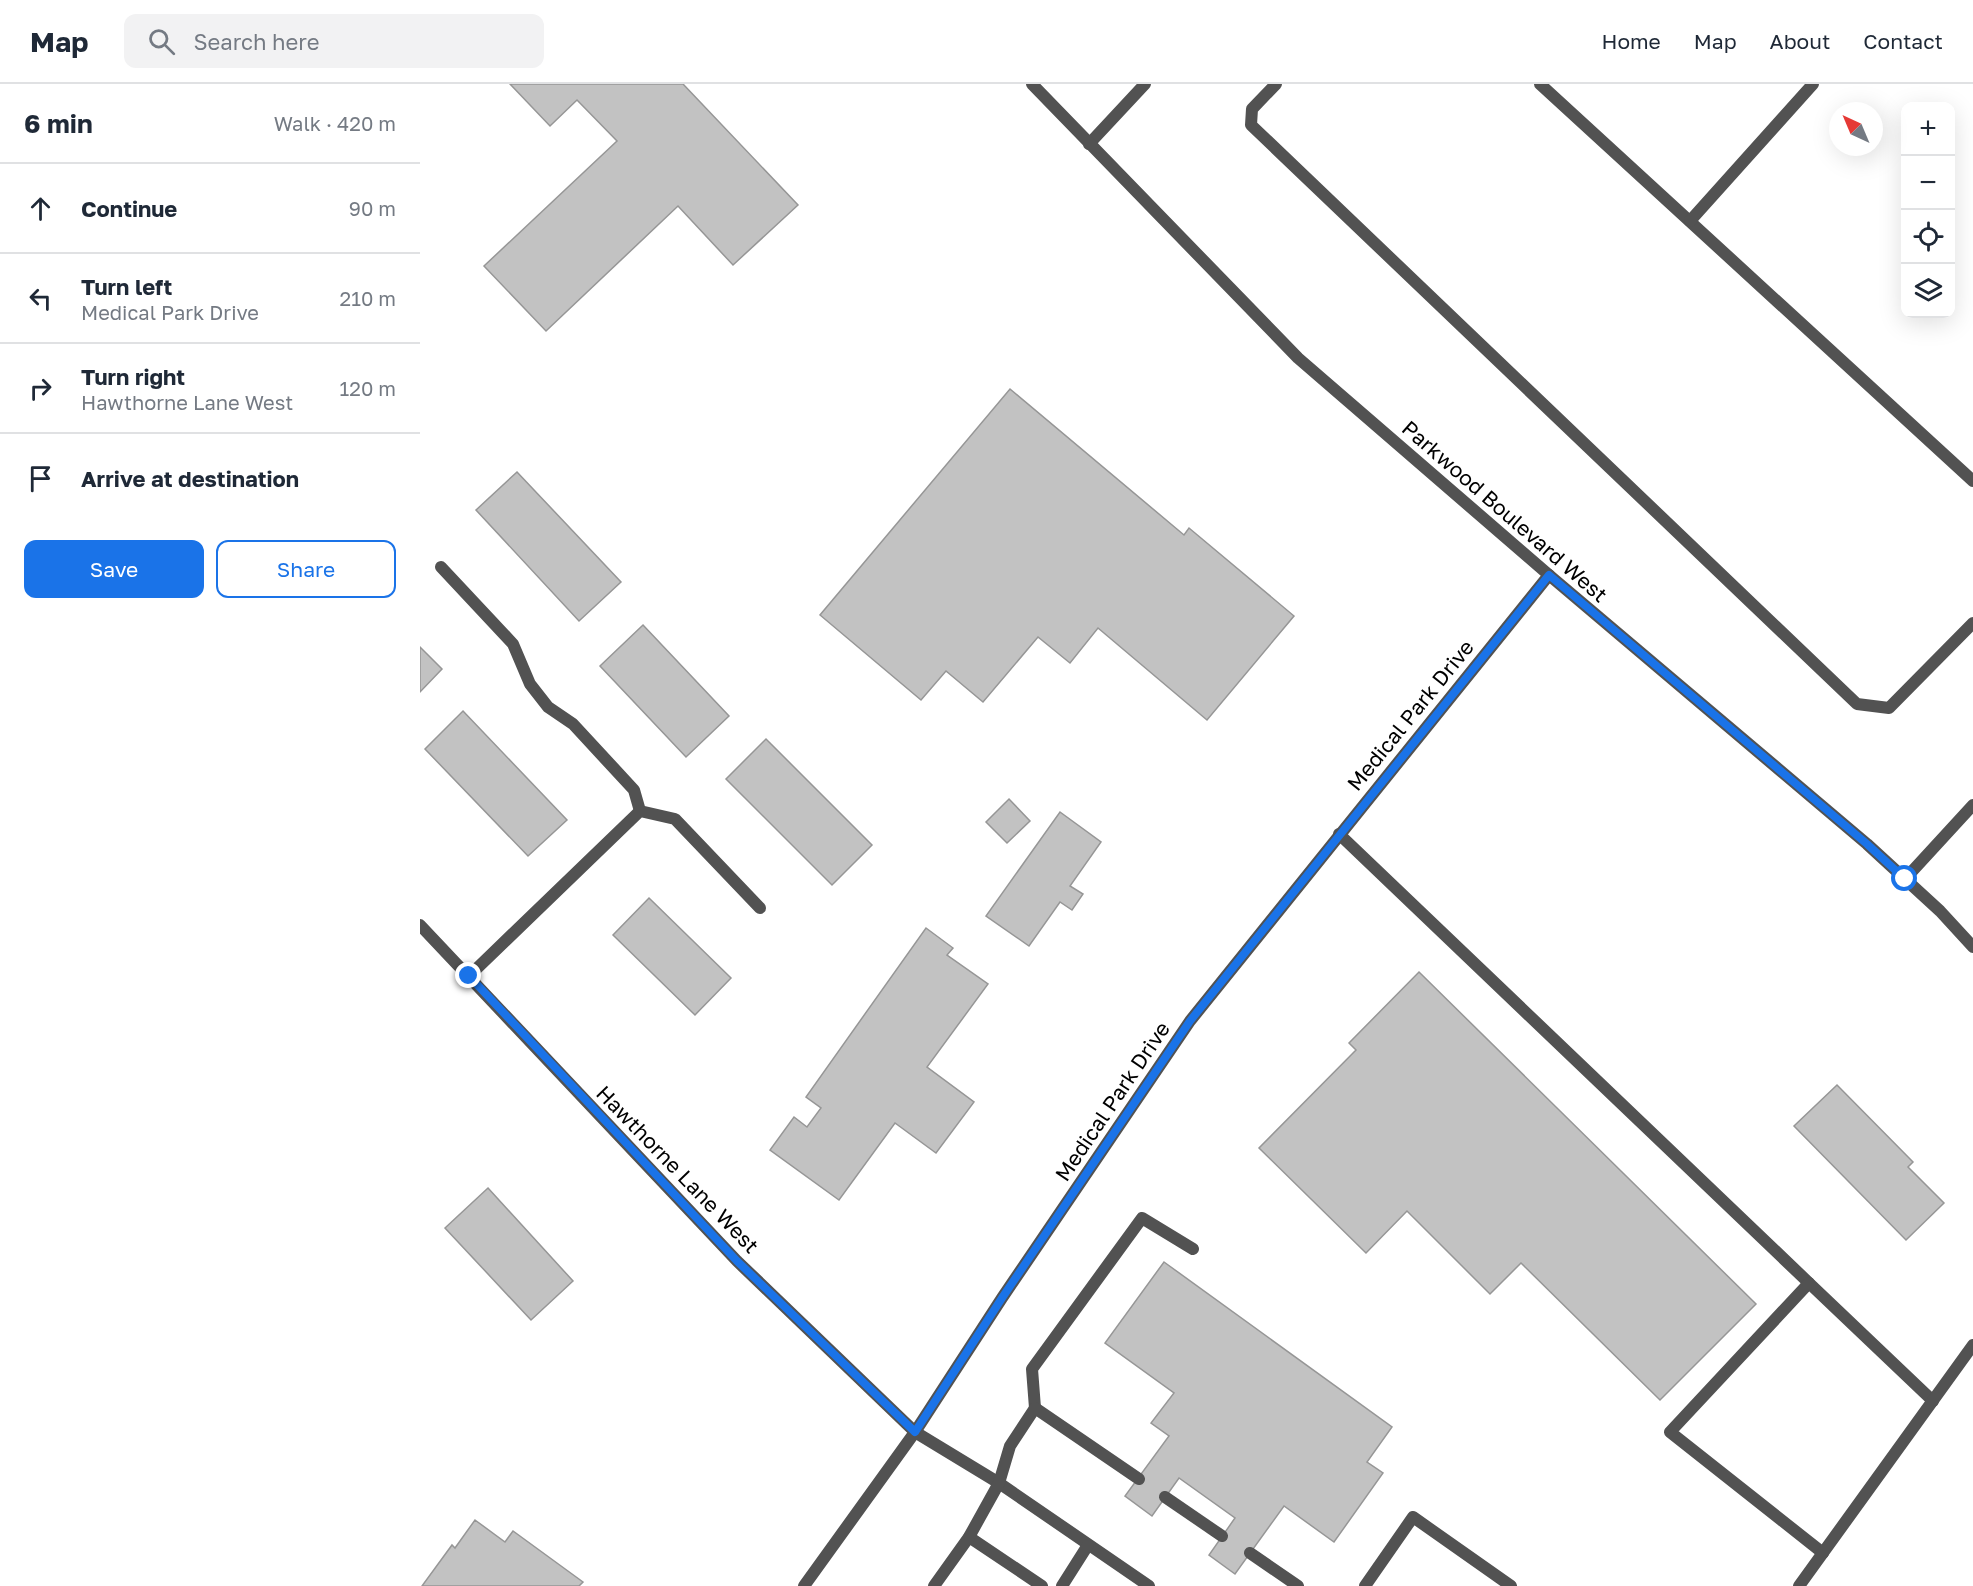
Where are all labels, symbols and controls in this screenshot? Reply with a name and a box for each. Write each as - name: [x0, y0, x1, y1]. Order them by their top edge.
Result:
- search box: [124, 14, 544, 68]
- text: Map: [30, 25, 88, 58]
- icon: search: [145, 25, 178, 58]
- text: Search here: [193, 28, 319, 55]
- text: Home: [1601, 28, 1661, 54]
- text: Map: [1694, 28, 1737, 54]
- text: About: [1770, 28, 1830, 54]
- text: Contact: [1863, 28, 1943, 54]
- north arrow: [1829, 102, 1883, 156]
- map controls: [1901, 102, 1955, 318]
- button: +: [1901, 102, 1955, 156]
- text: 6 min: [24, 108, 93, 139]
- text: Walk · 420 m: [274, 111, 396, 135]
- button: −: [1901, 156, 1955, 210]
- icon: ahead: [24, 192, 57, 225]
- text: Continue: [81, 195, 177, 222]
- text: 90 m: [349, 196, 396, 220]
- button: locate: [1901, 210, 1955, 264]
- button: layers: [1901, 264, 1955, 318]
- text: Turn left: [81, 273, 172, 300]
- icon: left: [24, 282, 57, 315]
- text: 210 m: [340, 286, 396, 310]
- text: Medical Park Drive: [81, 300, 259, 324]
- text: Turn right: [81, 363, 185, 390]
- icon: right: [24, 372, 57, 405]
- text: 120 m: [340, 376, 396, 400]
- text: Hawthorne Lane West: [81, 390, 293, 414]
- street label: Parkwood Boulevard West: [1397, 415, 1613, 607]
- icon: arrive: [24, 462, 57, 495]
- text: Arrive at destination: [81, 465, 299, 492]
- button: Save: [24, 540, 204, 598]
- button: Share: [216, 540, 396, 598]
- street label: Medical Park Drive: [1341, 634, 1479, 796]
- route start: [1891, 865, 1917, 891]
- route end: [455, 962, 481, 988]
- street label: Medical Park Drive: [1049, 1016, 1175, 1186]
- street label: Hawthorne Lane West: [591, 1080, 765, 1258]

